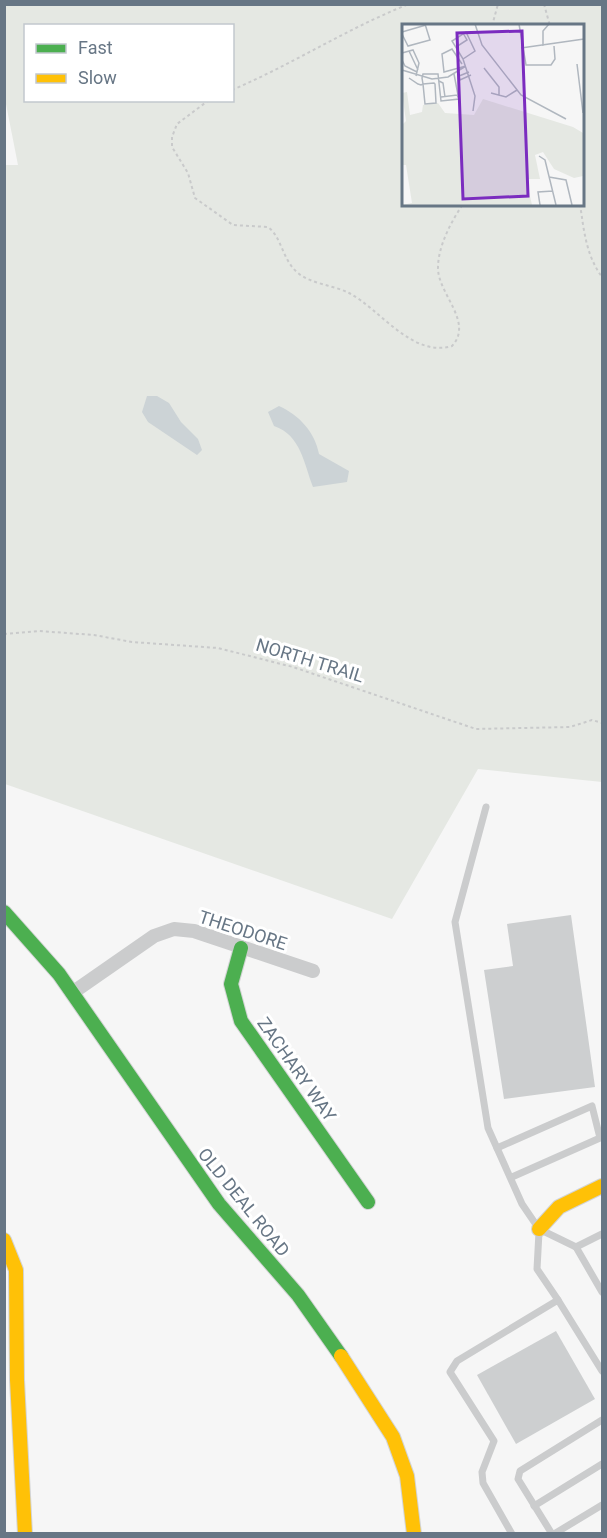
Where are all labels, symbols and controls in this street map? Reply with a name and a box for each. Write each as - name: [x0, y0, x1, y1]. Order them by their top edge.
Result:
- legend: [24, 24, 234, 102]
- inset map: [402, 24, 583, 206]
- text: Fast: [78, 37, 113, 58]
- text: Slow: [78, 67, 117, 88]
- street label: NORTH TRAIL: [254, 634, 367, 686]
- street label: THEODORE: [196, 906, 290, 954]
- street label: ZACHARY WAY: [253, 1013, 341, 1125]
- street label: OLD DEAL ROAD: [194, 1144, 294, 1260]

